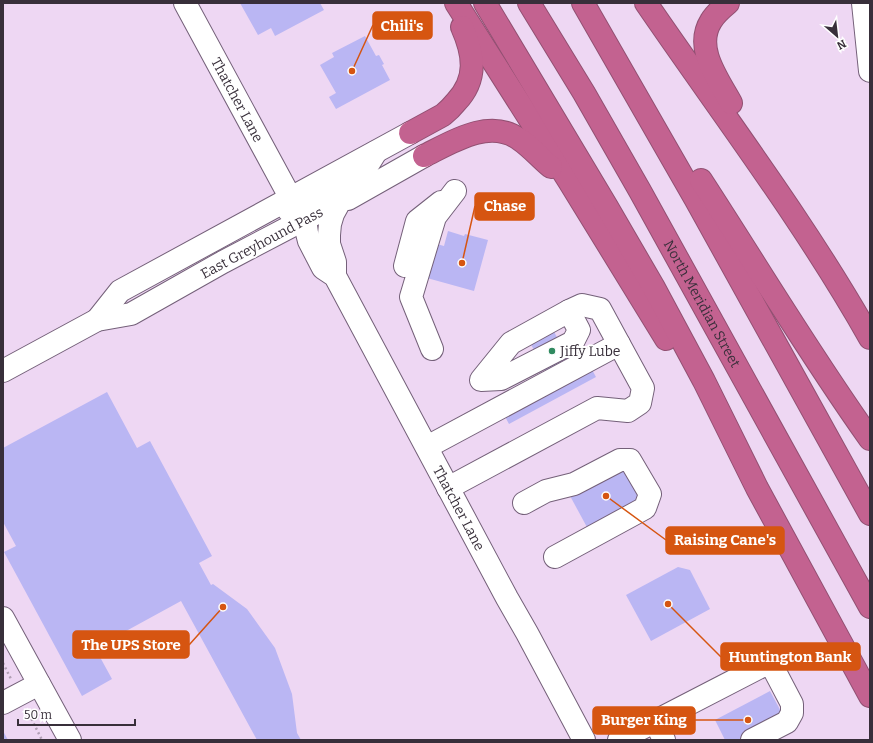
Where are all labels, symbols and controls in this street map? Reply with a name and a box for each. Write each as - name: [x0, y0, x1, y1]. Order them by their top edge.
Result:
- callout: Chili's: [373, 12, 432, 39]
- north arrow: [817, 16, 857, 56]
- text: Chili's: [381, 17, 423, 35]
- text: N: [834, 37, 848, 52]
- street label: Thatcher Lane: [208, 55, 267, 145]
- callout: Chase: [475, 193, 534, 220]
- text: Chase: [484, 197, 526, 215]
- street label: East Greyhound Pass: [198, 204, 326, 282]
- street label: North Meridian Street: [660, 237, 744, 370]
- place label: Jiffy Lube: [559, 343, 621, 360]
- marker: Jiffy Lube: [547, 346, 557, 356]
- street label: Thatcher Lane: [430, 463, 489, 553]
- callout: Raising Cane's: [666, 527, 784, 554]
- text: Raising Cane's: [674, 531, 776, 549]
- callout: The UPS Store: [73, 631, 189, 658]
- text: The UPS Store: [81, 636, 181, 654]
- callout: Huntington Bank: [721, 643, 860, 670]
- text: Huntington Bank: [728, 648, 852, 666]
- scale bar: [18, 701, 135, 727]
- callout: Burger King: [593, 707, 695, 734]
- text: 50 m: [24, 708, 53, 722]
- text: Burger King: [601, 711, 687, 729]

